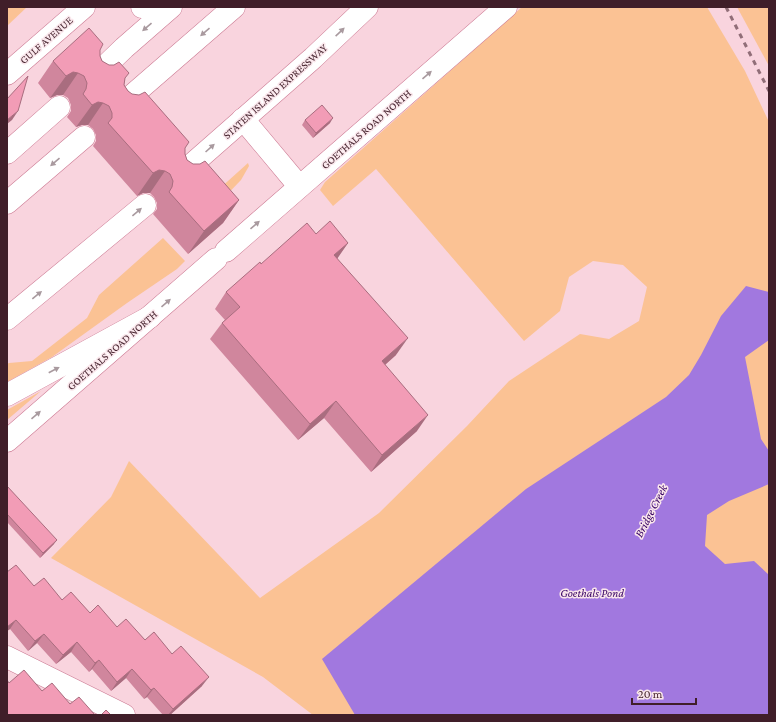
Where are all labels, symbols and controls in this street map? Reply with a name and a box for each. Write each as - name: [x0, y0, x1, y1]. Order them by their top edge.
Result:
- street label: GULF AVENUE: [17, 14, 75, 66]
- one-way arrow: [142, 23, 152, 32]
- one-way arrow: [200, 28, 210, 37]
- one-way arrow: [335, 28, 345, 37]
- street label: STATEN ISLAND EXPRESSWAY: [220, 41, 330, 141]
- one-way arrow: [422, 71, 433, 80]
- street label: GOETHALS ROAD NORTH: [319, 87, 413, 171]
- one-way arrow: [205, 144, 216, 153]
- one-way arrow: [50, 157, 60, 167]
- one-way arrow: [132, 207, 142, 216]
- one-way arrow: [250, 220, 261, 229]
- one-way arrow: [32, 290, 43, 299]
- one-way arrow: [162, 299, 171, 308]
- street label: GOETHALS ROAD NORTH: [65, 308, 159, 392]
- one-way arrow: [48, 366, 59, 373]
- one-way arrow: [31, 411, 42, 420]
- water label: Bridge Creek: [632, 482, 671, 540]
- water label: Goethals Pond: [560, 586, 624, 600]
- scale bar: [632, 680, 696, 706]
- text: 20 m: [638, 687, 663, 701]

